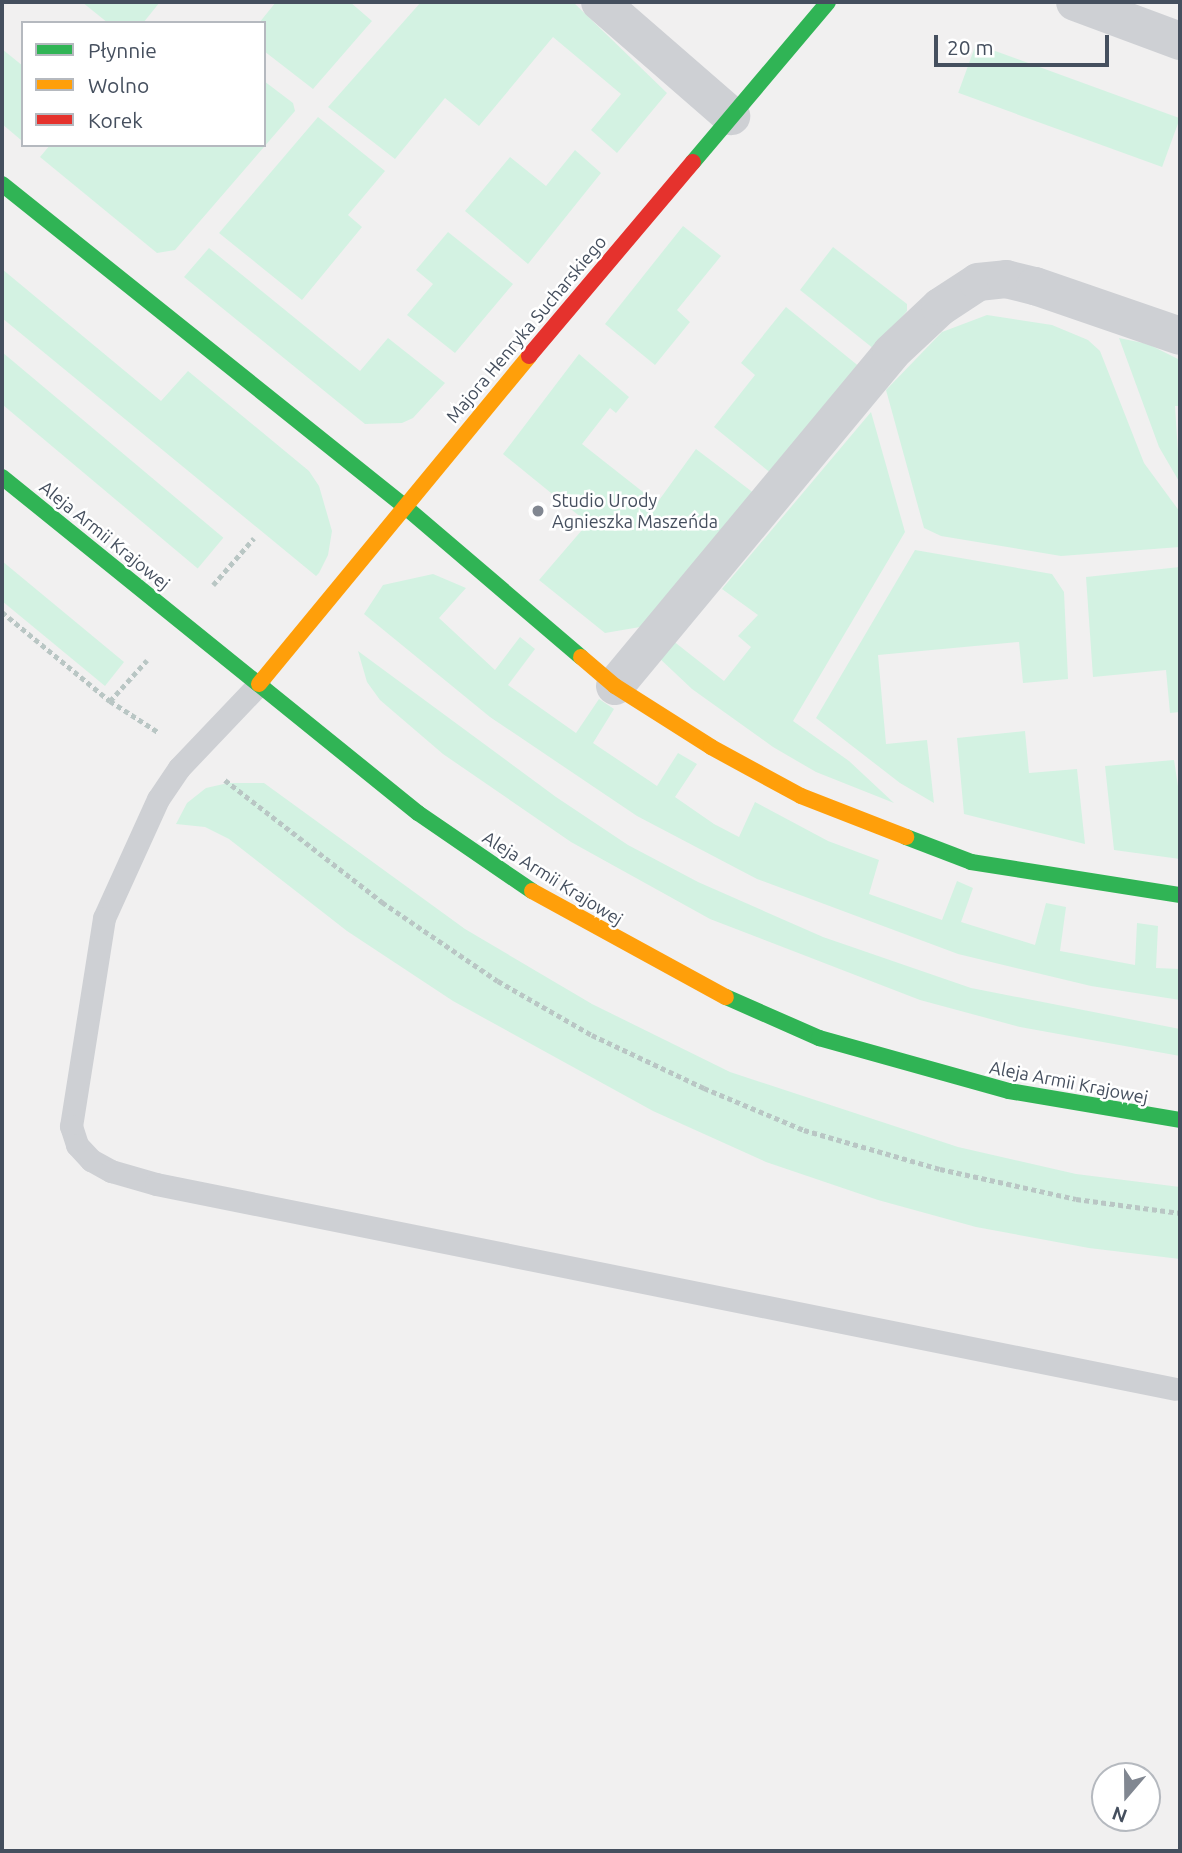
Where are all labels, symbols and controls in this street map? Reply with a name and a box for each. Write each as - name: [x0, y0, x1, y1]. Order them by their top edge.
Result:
- legend: [21, 21, 266, 147]
- scale bar: [937, 21, 1112, 65]
- text: 20 m: [947, 35, 994, 59]
- text: Płynnie: [88, 38, 157, 62]
- text: Wolno: [88, 73, 149, 97]
- text: Korek: [88, 108, 143, 132]
- street label: Majora Henryka Sucharskiego: [441, 231, 611, 427]
- street label: Aleja Armii Krajowej: [36, 476, 174, 594]
- place label: Studio Urody Agnieszka Maszeńda: [552, 490, 718, 532]
- marker: Studio Urody Agnieszka Maszeńda: [530, 503, 546, 519]
- street label: Aleja Armii Krajowej: [479, 826, 627, 930]
- street label: Aleja Armii Krajowej: [988, 1056, 1150, 1108]
- north arrow: [1091, 1762, 1161, 1832]
- text: N: [1109, 1802, 1130, 1828]

